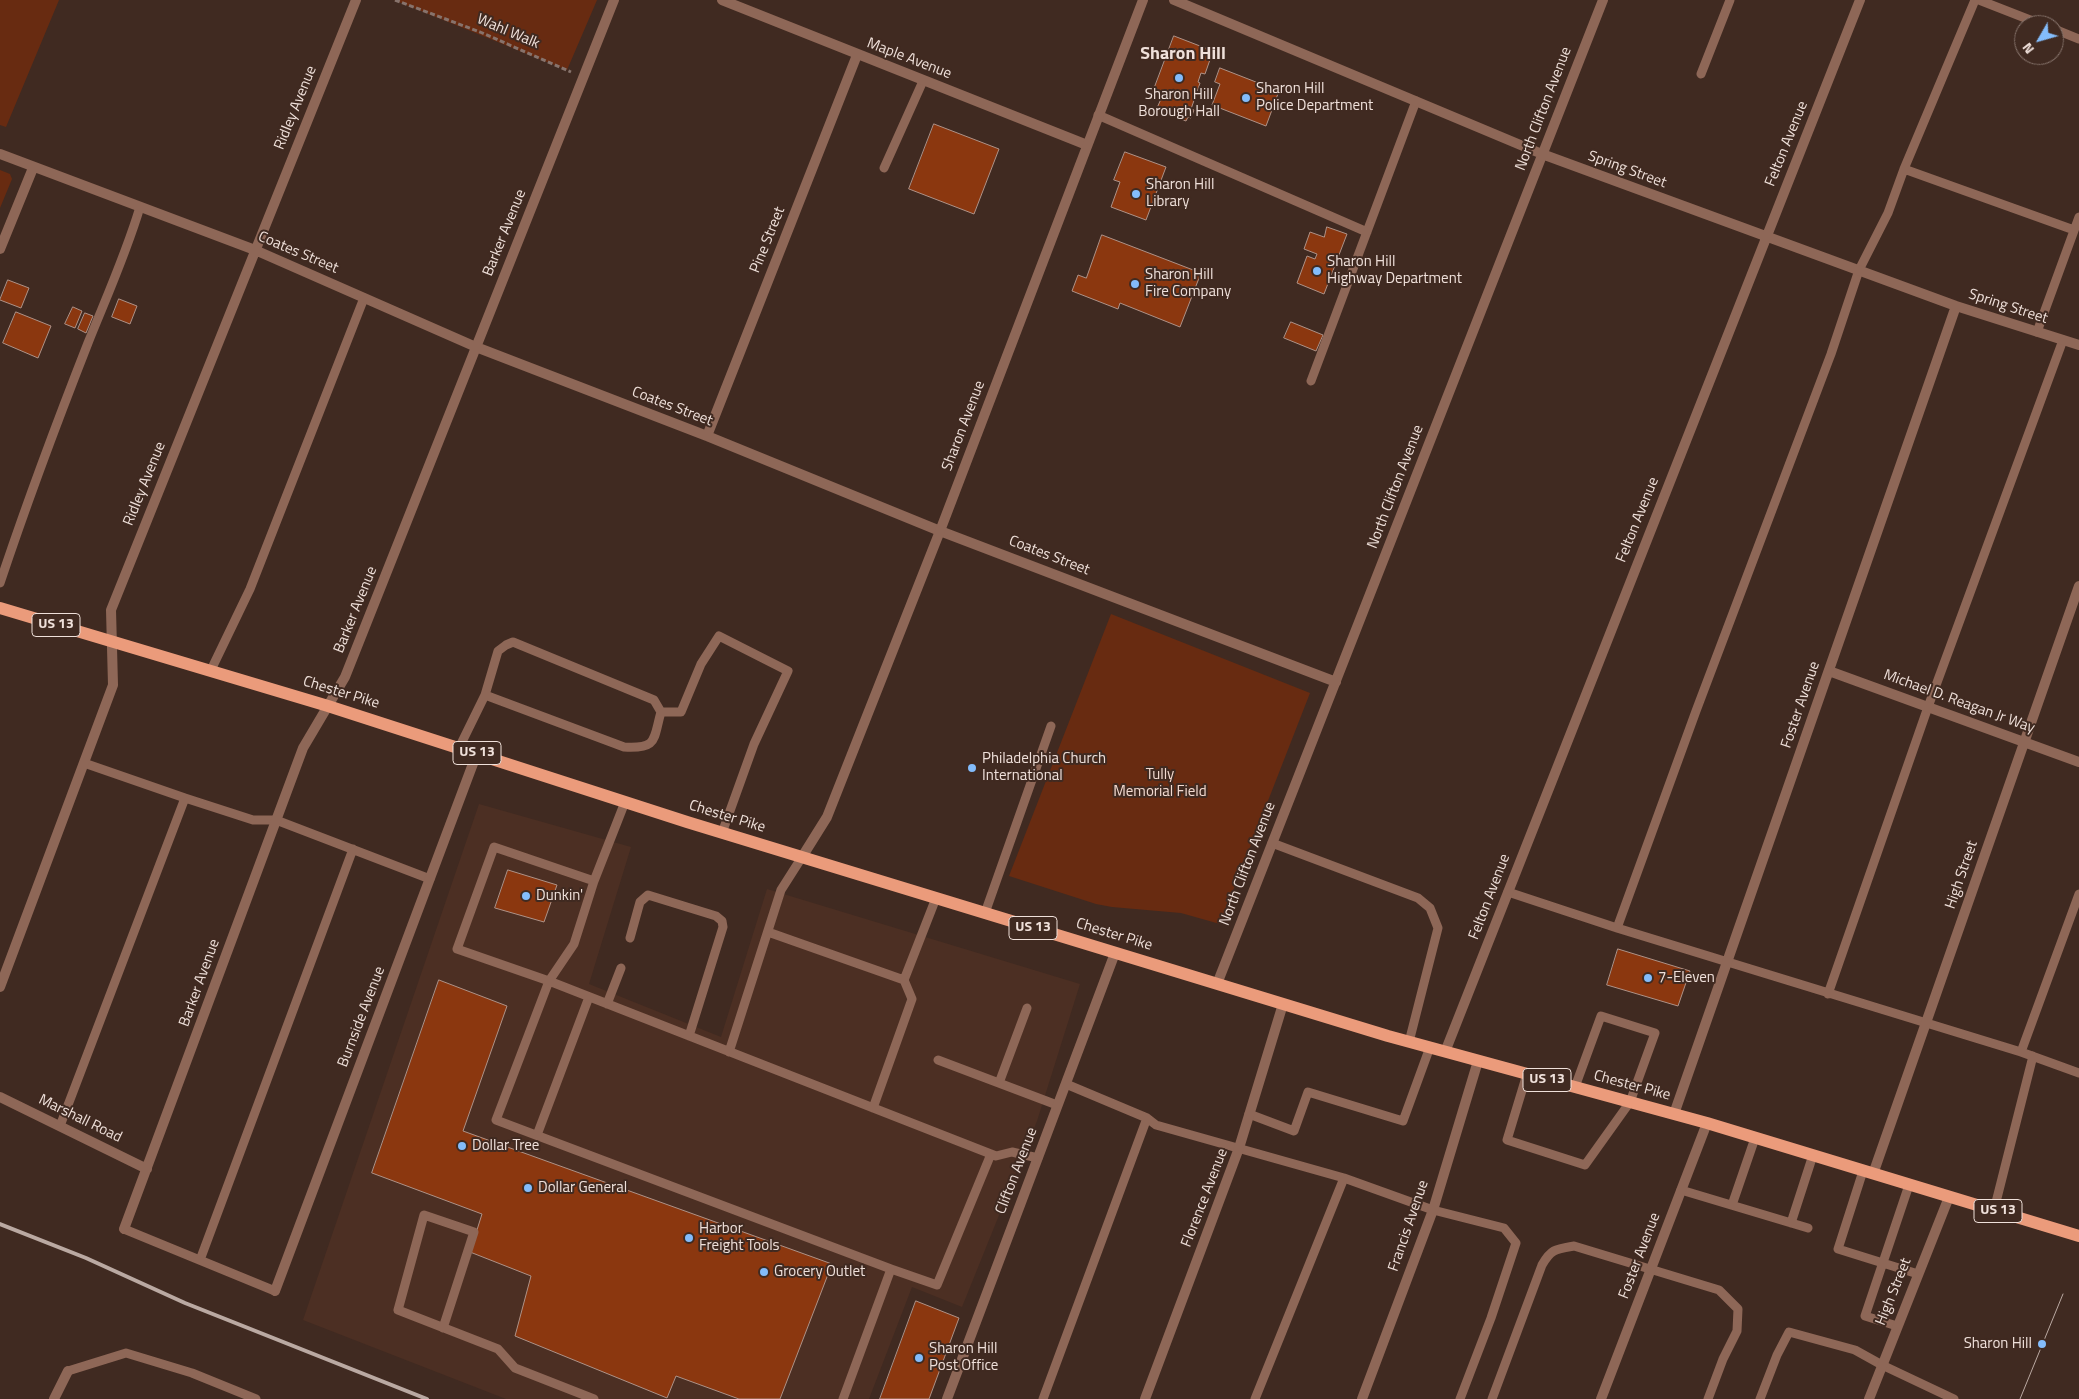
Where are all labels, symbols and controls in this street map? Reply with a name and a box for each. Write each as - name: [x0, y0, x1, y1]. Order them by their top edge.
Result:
- street label: Wahl Walk: [474, 11, 542, 53]
- north arrow: [2014, 15, 2064, 65]
- street label: Maple Avenue: [864, 35, 954, 83]
- text: N: [2016, 39, 2039, 59]
- district label: Sharon Hill: [1140, 44, 1226, 66]
- street label: North Clifton Avenue: [1512, 45, 1576, 173]
- street label: Ridley Avenue: [271, 63, 321, 153]
- marker: Sharon Hill Borough Hall: [1173, 72, 1185, 84]
- place label: Sharon Hill Police Department: [1256, 80, 1373, 115]
- place label: Sharon Hill Borough Hall: [1138, 86, 1220, 121]
- marker: Sharon Hill Police Department: [1240, 92, 1252, 104]
- street label: Felton Avenue: [1762, 99, 1812, 189]
- street label: Spring Street: [1585, 147, 1669, 193]
- place label: Sharon Hill Library: [1146, 176, 1214, 211]
- street label: Barker Avenue: [479, 187, 531, 279]
- marker: Sharon Hill Library: [1130, 188, 1142, 200]
- street label: Pine Street: [747, 204, 789, 276]
- street label: Coates Street: [255, 228, 341, 278]
- place label: Sharon Hill Highway Department: [1327, 253, 1462, 288]
- marker: Sharon Hill Highway Department: [1311, 265, 1323, 277]
- place label: Sharon Hill Fire Company: [1145, 266, 1231, 301]
- marker: Sharon Hill Fire Company: [1129, 278, 1141, 290]
- street label: Spring Street: [1966, 286, 2050, 328]
- street label: Sharon Avenue: [939, 378, 989, 474]
- street label: Coates Street: [629, 383, 715, 431]
- street label: North Clifton Avenue: [1364, 423, 1428, 551]
- street label: Ridley Avenue: [120, 439, 170, 529]
- street label: Felton Avenue: [1613, 475, 1663, 565]
- street label: Coates Street: [1006, 532, 1092, 580]
- street label: Barker Avenue: [330, 564, 382, 656]
- road number: US 13: [32, 614, 80, 636]
- street label: Foster Avenue: [1778, 659, 1824, 751]
- street label: Michael D. Reagan Jr Way: [1881, 666, 2037, 738]
- street label: Chester Pike: [301, 673, 381, 713]
- road number: US 13: [453, 741, 501, 764]
- place label: Philadelphia Church International: [982, 750, 1106, 785]
- marker: Philadelphia Church International: [966, 762, 978, 774]
- park label: Tully Memorial Field: [1113, 766, 1207, 801]
- street label: Chester Pike: [687, 797, 767, 837]
- street label: North Clifton Avenue: [1216, 800, 1280, 928]
- street label: High Street: [1942, 838, 1982, 912]
- street label: Felton Avenue: [1465, 852, 1515, 942]
- place label: Dunkin': [536, 887, 583, 905]
- marker: Dunkin': [520, 890, 532, 902]
- street label: Chester Pike: [1074, 915, 1154, 955]
- road number: US 13: [1009, 916, 1057, 940]
- street label: Barker Avenue: [176, 937, 224, 1029]
- street label: Burnside Avenue: [335, 964, 389, 1070]
- place label: 7-Eleven: [1658, 969, 1715, 987]
- marker: 7-Eleven: [1642, 972, 1654, 984]
- street label: Chester Pike: [1592, 1067, 1672, 1105]
- road number: US 13: [1523, 1068, 1571, 1092]
- street label: Marshall Road: [35, 1091, 125, 1147]
- street label: Clifton Avenue: [992, 1125, 1042, 1217]
- place label: Dollar Tree: [472, 1137, 539, 1155]
- marker: Dollar Tree: [456, 1140, 468, 1152]
- street label: Florence Avenue: [1178, 1146, 1232, 1250]
- street label: Francis Avenue: [1385, 1178, 1433, 1274]
- place label: Dollar General: [538, 1179, 627, 1197]
- marker: Dollar General: [522, 1182, 534, 1194]
- road number: US 13: [1974, 1200, 2022, 1222]
- street label: Foster Avenue: [1615, 1210, 1665, 1302]
- place label: Harbor Freight Tools: [699, 1220, 780, 1255]
- marker: Harbor Freight Tools: [683, 1232, 695, 1244]
- street label: High Street: [1872, 1256, 1916, 1328]
- place label: Grocery Outlet: [774, 1263, 865, 1281]
- marker: Grocery Outlet: [758, 1266, 770, 1278]
- place label: Sharon Hill: [1964, 1335, 2032, 1353]
- marker: Sharon Hill: [2036, 1338, 2048, 1350]
- place label: Sharon Hill Post Office: [929, 1340, 998, 1375]
- marker: Sharon Hill Post Office: [913, 1352, 925, 1364]

